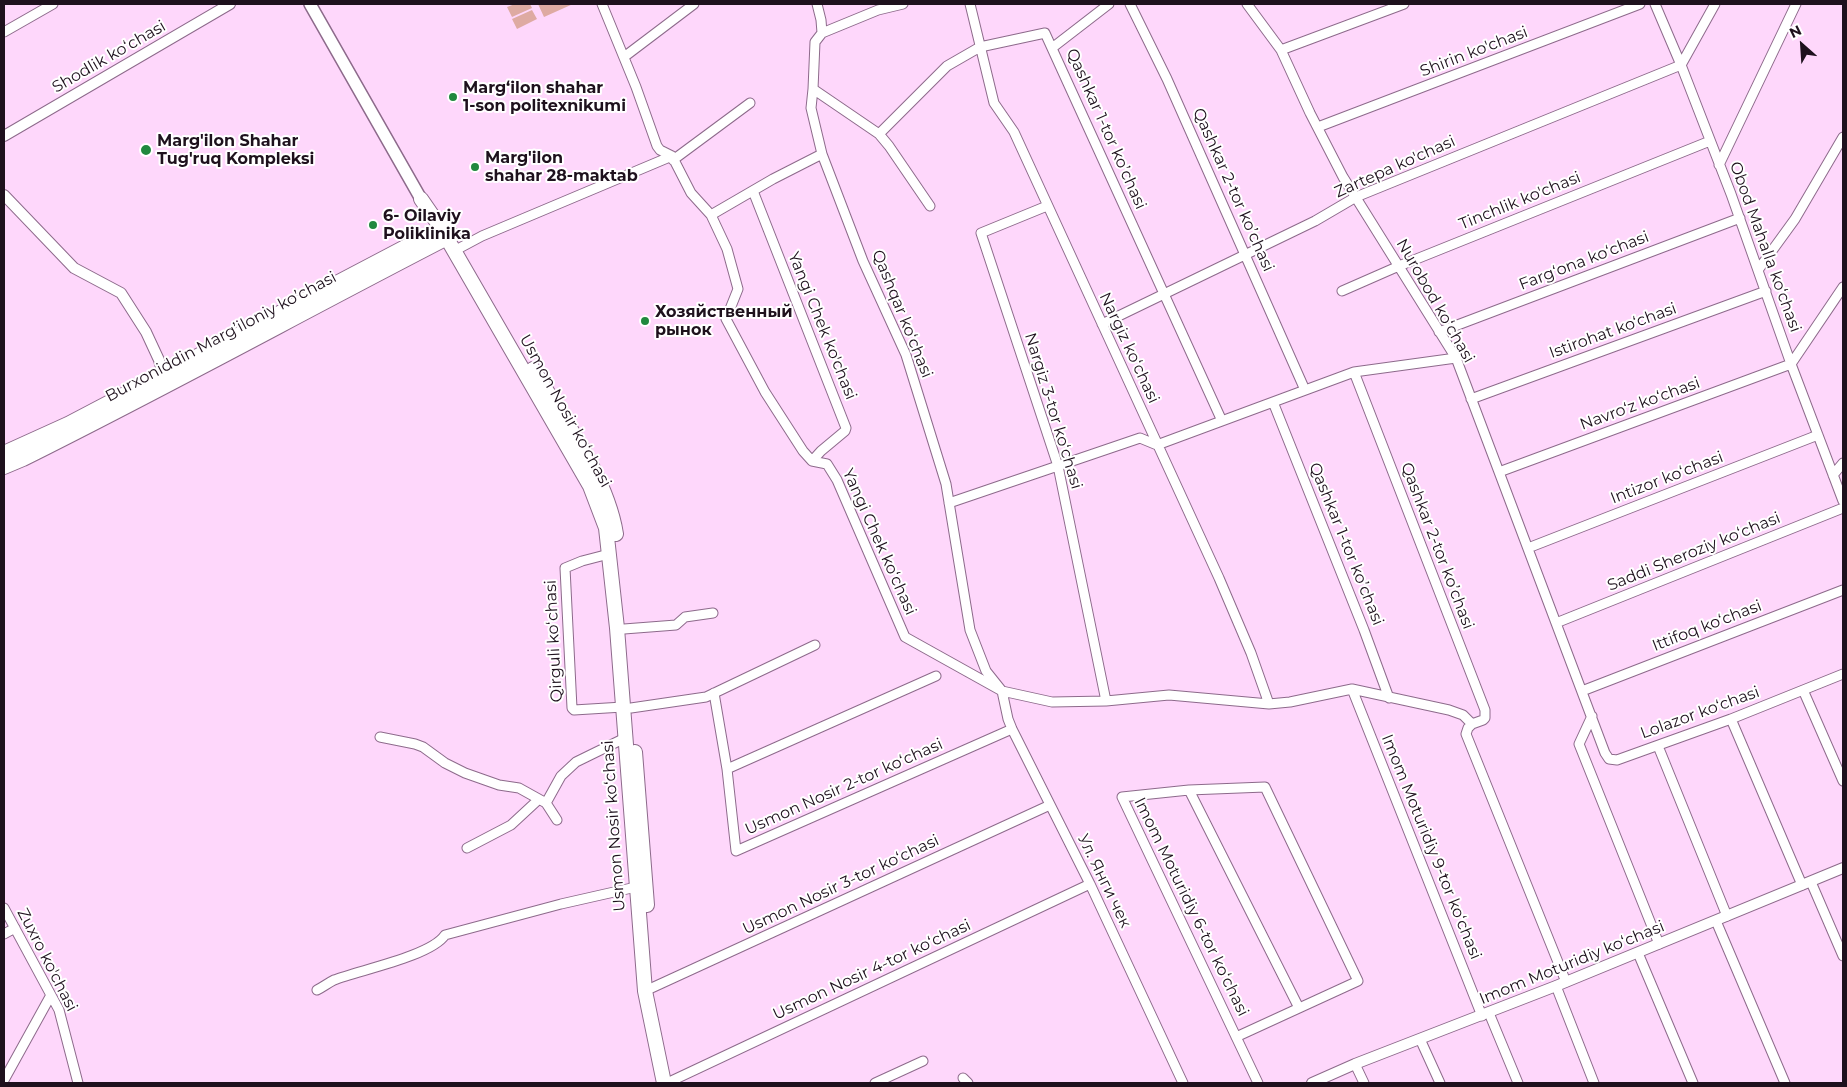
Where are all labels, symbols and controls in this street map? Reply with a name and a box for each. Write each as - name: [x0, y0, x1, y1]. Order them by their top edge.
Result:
- street label: Shodlik koʻchasi: [49, 17, 169, 97]
- north arrow: [1777, 20, 1827, 70]
- text: N: [1786, 21, 1804, 42]
- street label: Shirin ko'chasi: [1417, 23, 1531, 81]
- street label: Qashkar 1-tor koʼchasi: [1062, 46, 1150, 212]
- place label: Margʻilon shahar 1-son politexnikumi: [463, 78, 626, 116]
- marker: Margʻilon shahar 1-son politexnikumi: [447, 91, 459, 103]
- street label: Qashkar 2-tor koʼchasi: [1188, 105, 1278, 275]
- place label: Marg'ilon Shahar Tug'ruq Kompleksi: [157, 131, 314, 169]
- street label: Zartepa ko'chasi: [1332, 132, 1458, 202]
- marker: Marg'ilon Shahar Tug'ruq Kompleksi: [139, 143, 153, 157]
- place label: Marg'ilon shahar 28-maktab: [485, 148, 638, 186]
- street label: Obod Mahalla ko‘chasi: [1725, 159, 1805, 335]
- marker: Marg'ilon shahar 28-maktab: [469, 161, 481, 173]
- street label: Tinchlik ko'chasi: [1456, 168, 1584, 234]
- place label: 6- Oilaviy Poliklinika: [383, 206, 471, 244]
- marker: 6- Oilaviy Poliklinika: [367, 219, 379, 231]
- street label: Farg‘ona ko‘chasi: [1516, 227, 1652, 295]
- street label: Nurobod koʻchasi: [1392, 236, 1478, 366]
- street label: Qashqar koʻchasi: [868, 247, 936, 381]
- street label: Yangi Chek ko'chasi: [784, 249, 860, 403]
- street label: Burxoniddin Marg’iloniy ko’chasi: [102, 268, 340, 406]
- street label: Nargiz koʻchasi: [1095, 289, 1163, 407]
- street label: Istirohat ko‘chasi: [1547, 299, 1679, 363]
- place label: Хозяйственный рынок: [655, 302, 792, 340]
- marker: Хозяйственный рынок: [639, 315, 651, 327]
- street label: Usmon Nosir ko‘chasi: [515, 331, 615, 491]
- street label: Nargiz 3-tor koʻchasi: [1020, 331, 1086, 491]
- street label: Navro‘z ko‘chasi: [1577, 373, 1703, 435]
- street label: Intizor koʻchasi: [1608, 448, 1726, 508]
- street label: Qashkar 1-tor koʼchasi: [1305, 460, 1387, 628]
- street label: Qashkar 2-tor koʼchasi: [1396, 460, 1478, 632]
- street label: Yangi Chek koʻchasi: [838, 466, 920, 618]
- street label: Saddi Sheroziy koʻchasi: [1605, 508, 1783, 596]
- street label: Qirguli koʻchasi: [541, 579, 567, 703]
- street label: Ittifoq ko‘chasi: [1650, 596, 1764, 656]
- street label: Lolazor ko‘chasi: [1638, 683, 1762, 743]
- street label: Imom Moturidiy 9-tor koʻchasi: [1377, 732, 1485, 962]
- street label: Usmon Nosir 2-tor koʻchasi: [742, 735, 946, 839]
- street label: Usmon Nosir ko‘chasi: [598, 740, 630, 912]
- street label: Imom Moturidiy 6-tor koʻchasi: [1130, 794, 1252, 1020]
- street label: Usmon Nosir 3-tor koʻchasi: [740, 831, 942, 939]
- street label: Ул. Янги чек: [1073, 831, 1135, 931]
- street label: Zuxro ko'chasi: [13, 905, 81, 1015]
- street label: Usmon Nosir 4-tor koʻchasi: [770, 916, 974, 1024]
- street label: Imom Moturidiy koʻchasi: [1477, 917, 1667, 1009]

